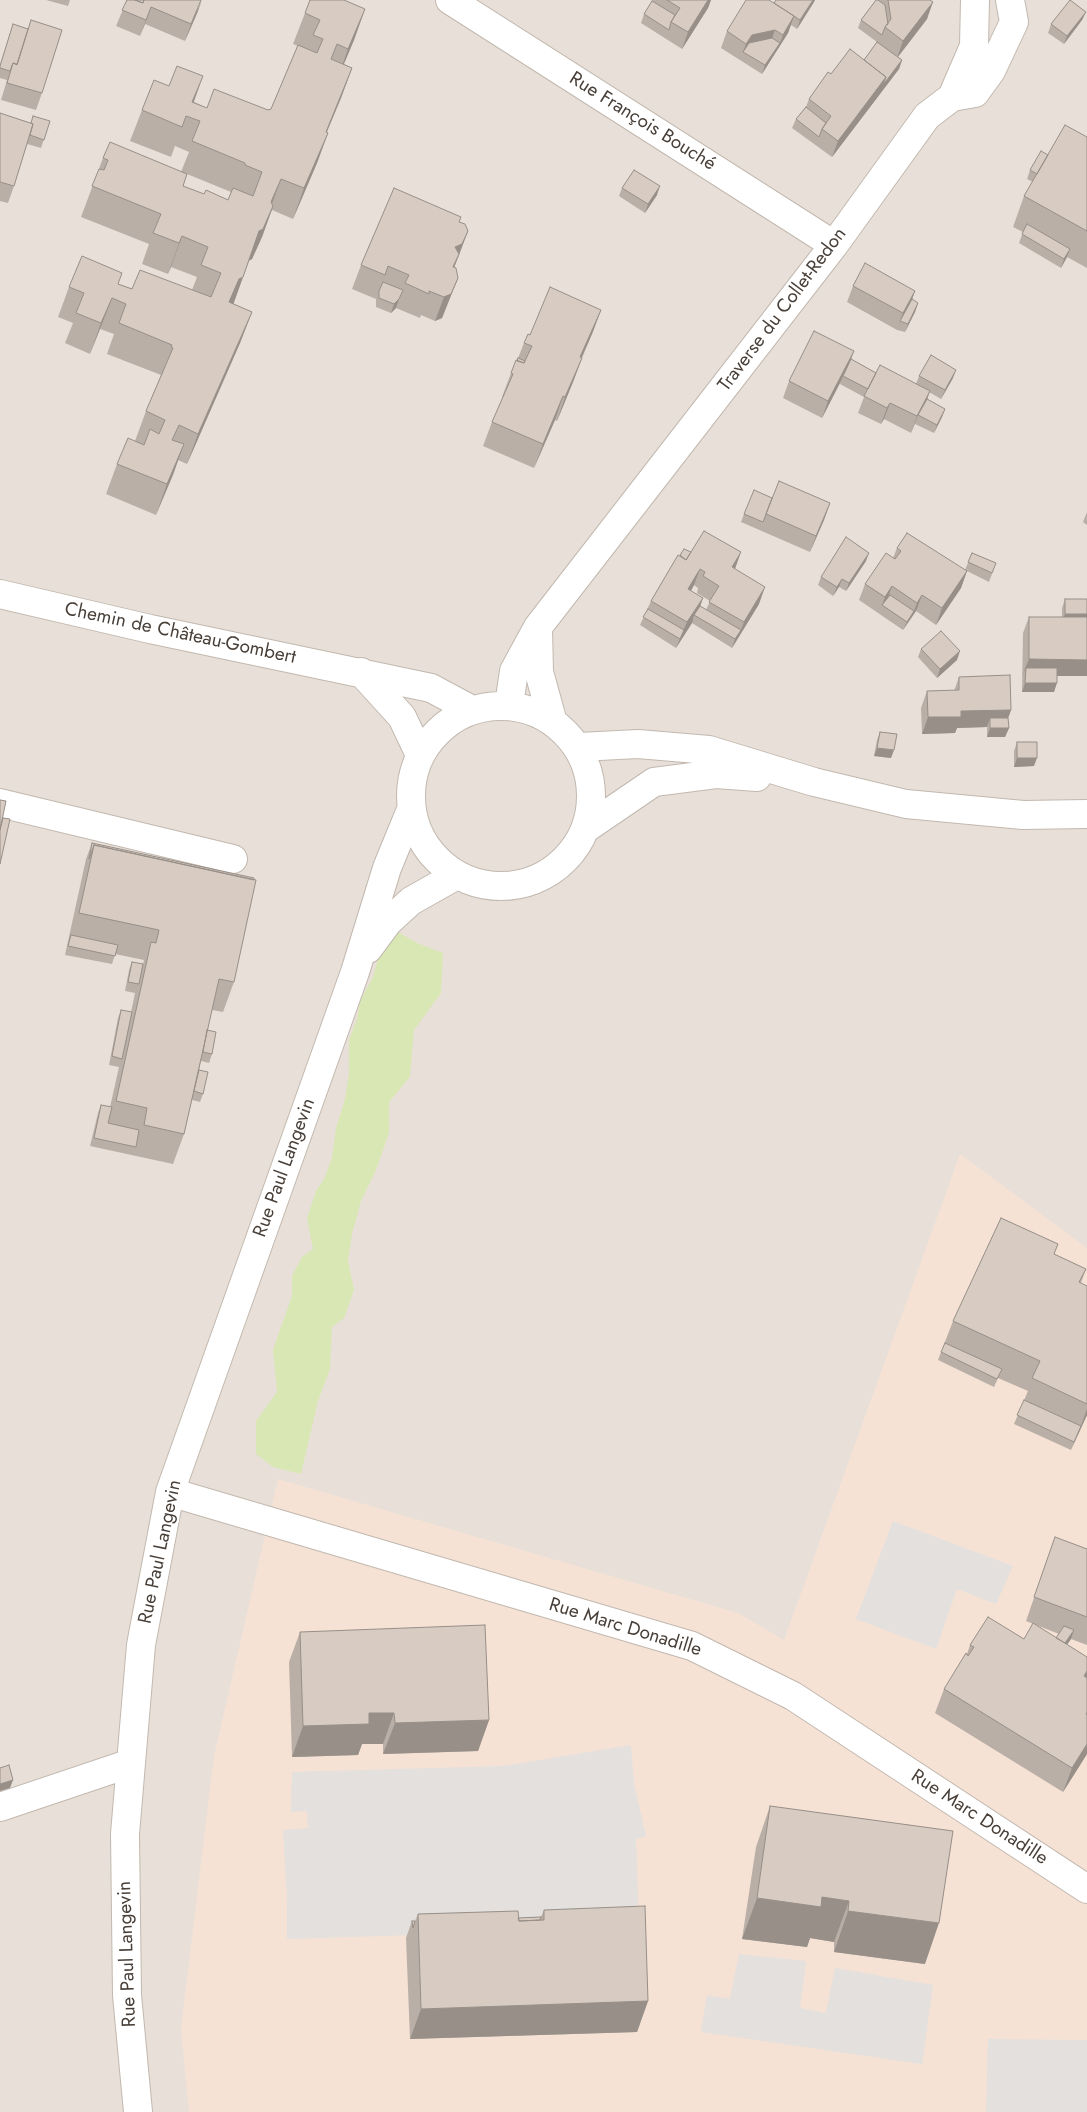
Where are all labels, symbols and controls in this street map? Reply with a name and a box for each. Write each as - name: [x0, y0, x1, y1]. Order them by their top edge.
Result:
- street label: Rue François Bouché: [565, 68, 719, 176]
- street label: Traverse du Collet-Redon: [714, 224, 852, 396]
- street label: Chemin de Château-Gombert: [62, 598, 298, 670]
- street label: Rue Paul Langevin: [249, 1095, 321, 1241]
- street label: Rue Paul Langevin: [135, 1478, 187, 1626]
- street label: Rue Marc Donadille: [546, 1594, 704, 1662]
- street label: Rue Marc Donadille: [906, 1765, 1052, 1871]
- street label: Rue Paul Langevin: [114, 1880, 142, 2028]

